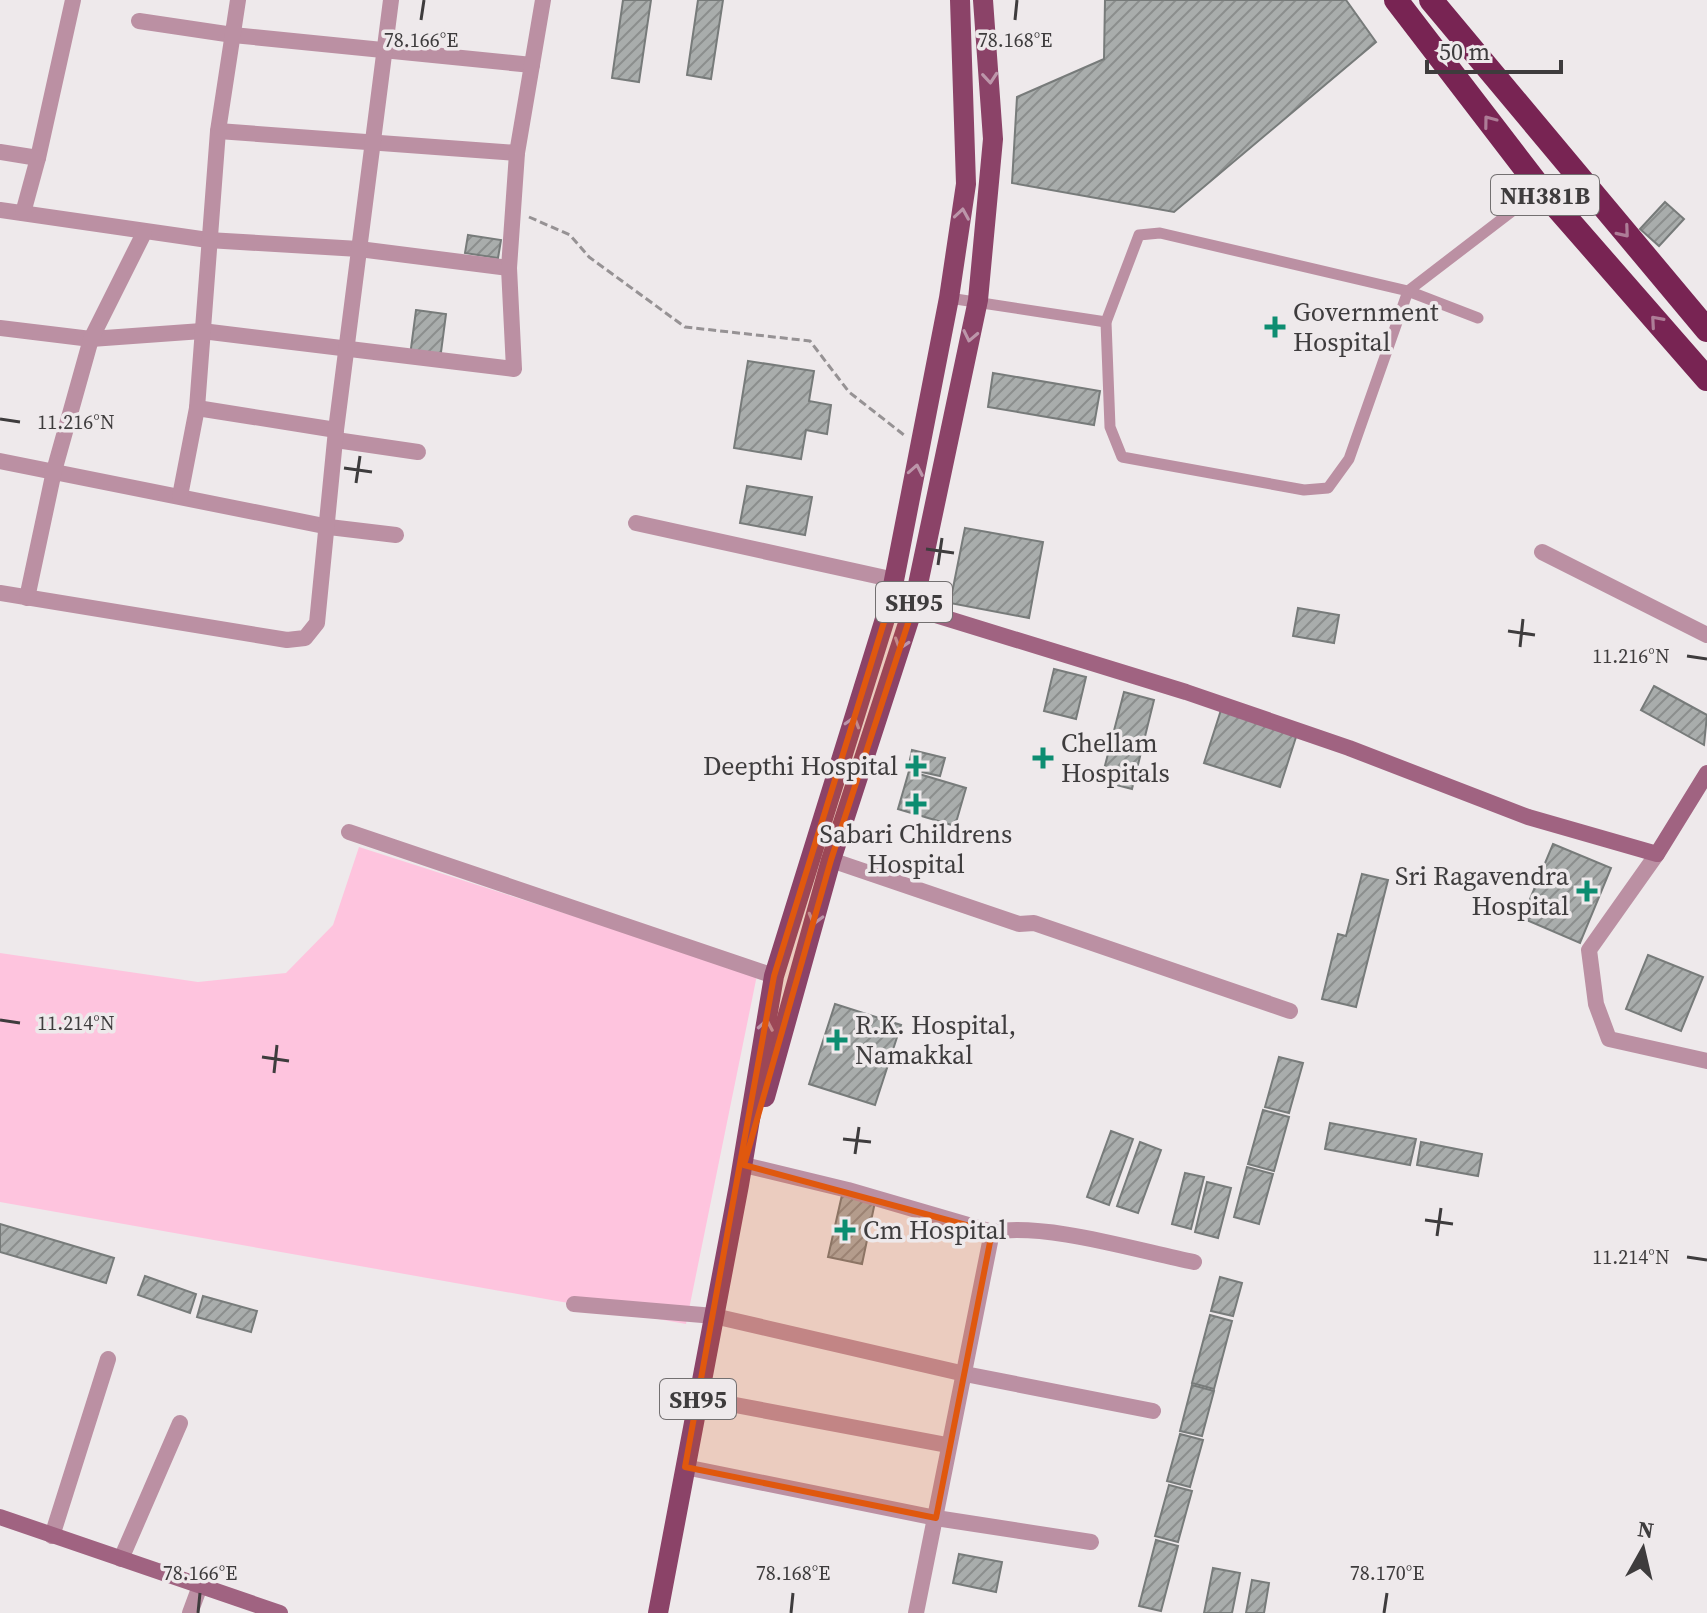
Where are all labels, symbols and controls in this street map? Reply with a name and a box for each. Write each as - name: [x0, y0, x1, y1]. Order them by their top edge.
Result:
- scale bar: [1427, 24, 1561, 74]
- text: 78.166°E: [384, 26, 458, 54]
- text: 78.168°E: [978, 26, 1052, 54]
- text: 50 m: [1439, 35, 1490, 68]
- one-way arrow: [981, 72, 998, 85]
- one-way arrow: [1484, 115, 1498, 130]
- road number: NH381B: [1491, 175, 1599, 215]
- one-way arrow: [953, 207, 970, 221]
- one-way arrow: [1614, 222, 1629, 237]
- place label: Government Hospital: [1293, 294, 1439, 360]
- one-way arrow: [1651, 315, 1665, 330]
- marker: Government Hospital: [1264, 316, 1286, 338]
- one-way arrow: [962, 329, 979, 342]
- text: 11.216°N: [37, 408, 115, 436]
- one-way arrow: [907, 464, 924, 477]
- road number: SH95: [876, 582, 952, 622]
- one-way arrow: [894, 637, 910, 651]
- text: 11.216°N: [1592, 642, 1670, 670]
- one-way arrow: [844, 716, 860, 729]
- place label: Chellam Hospitals: [1061, 725, 1170, 791]
- marker: Chellam Hospitals: [1032, 747, 1054, 769]
- place label: Deepthi Hospital: [703, 748, 898, 784]
- marker: Deepthi Hospital: [905, 755, 927, 777]
- marker: Sabari Childrens Hospital: [905, 793, 927, 815]
- place label: Sabari Childrens Hospital: [820, 816, 1012, 882]
- place label: Sri Ragavendra Hospital: [1395, 858, 1570, 924]
- marker: Sri Ragavendra Hospital: [1576, 880, 1598, 902]
- one-way arrow: [808, 912, 825, 925]
- place label: R.K. Hospital, Namakkal: [855, 1007, 1016, 1073]
- text: 11.214°N: [37, 1009, 115, 1037]
- one-way arrow: [756, 1019, 773, 1032]
- marker: R.K. Hospital, Namakkal: [826, 1029, 848, 1051]
- place label: Cm Hospital: [863, 1212, 1007, 1248]
- marker: Cm Hospital: [834, 1219, 856, 1241]
- text: 11.214°N: [1592, 1243, 1670, 1271]
- road number: SH95: [660, 1379, 736, 1419]
- north arrow: [1603, 1509, 1683, 1589]
- text: N: [1636, 1513, 1656, 1545]
- text: 78.166°E: [163, 1559, 237, 1587]
- text: 78.168°E: [756, 1559, 830, 1587]
- text: 78.170°E: [1350, 1559, 1424, 1587]

